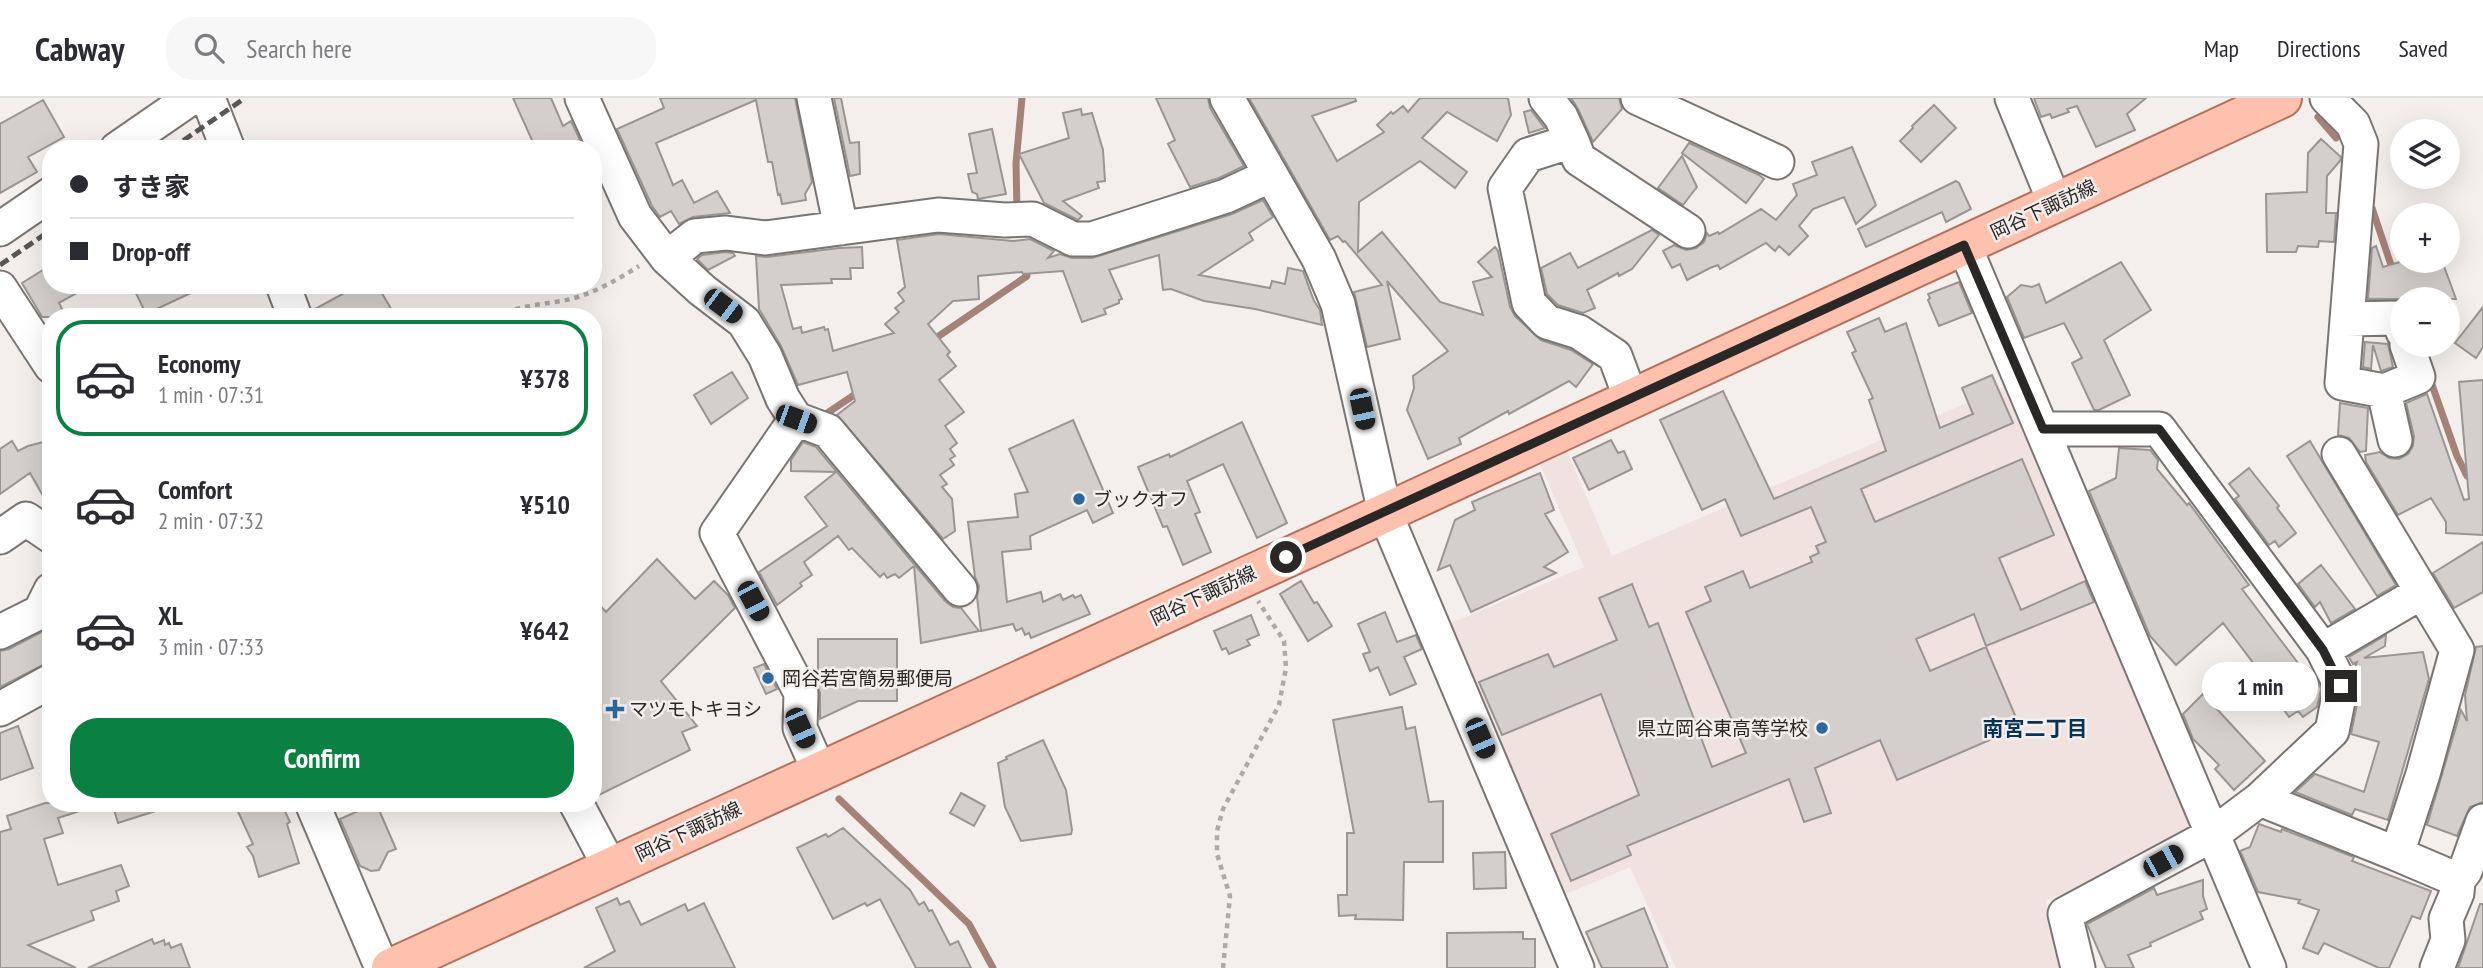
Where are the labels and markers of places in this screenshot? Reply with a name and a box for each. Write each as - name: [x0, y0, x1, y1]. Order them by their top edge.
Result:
- place label: ブックオフ: [1093, 487, 1188, 511]
- marker: ブックオフ: [1071, 491, 1087, 507]
- place label: 岡谷若宮簡易郵便局: [782, 666, 953, 690]
- marker: 岡谷若宮簡易郵便局: [760, 670, 776, 686]
- place label: マツモトキヨシ: [629, 697, 762, 721]
- marker: マツモトキヨシ: [607, 701, 623, 717]
- place label: 県立岡谷東高等学校: [1637, 716, 1808, 740]
- marker: 県立岡谷東高等学校: [1814, 720, 1830, 736]

